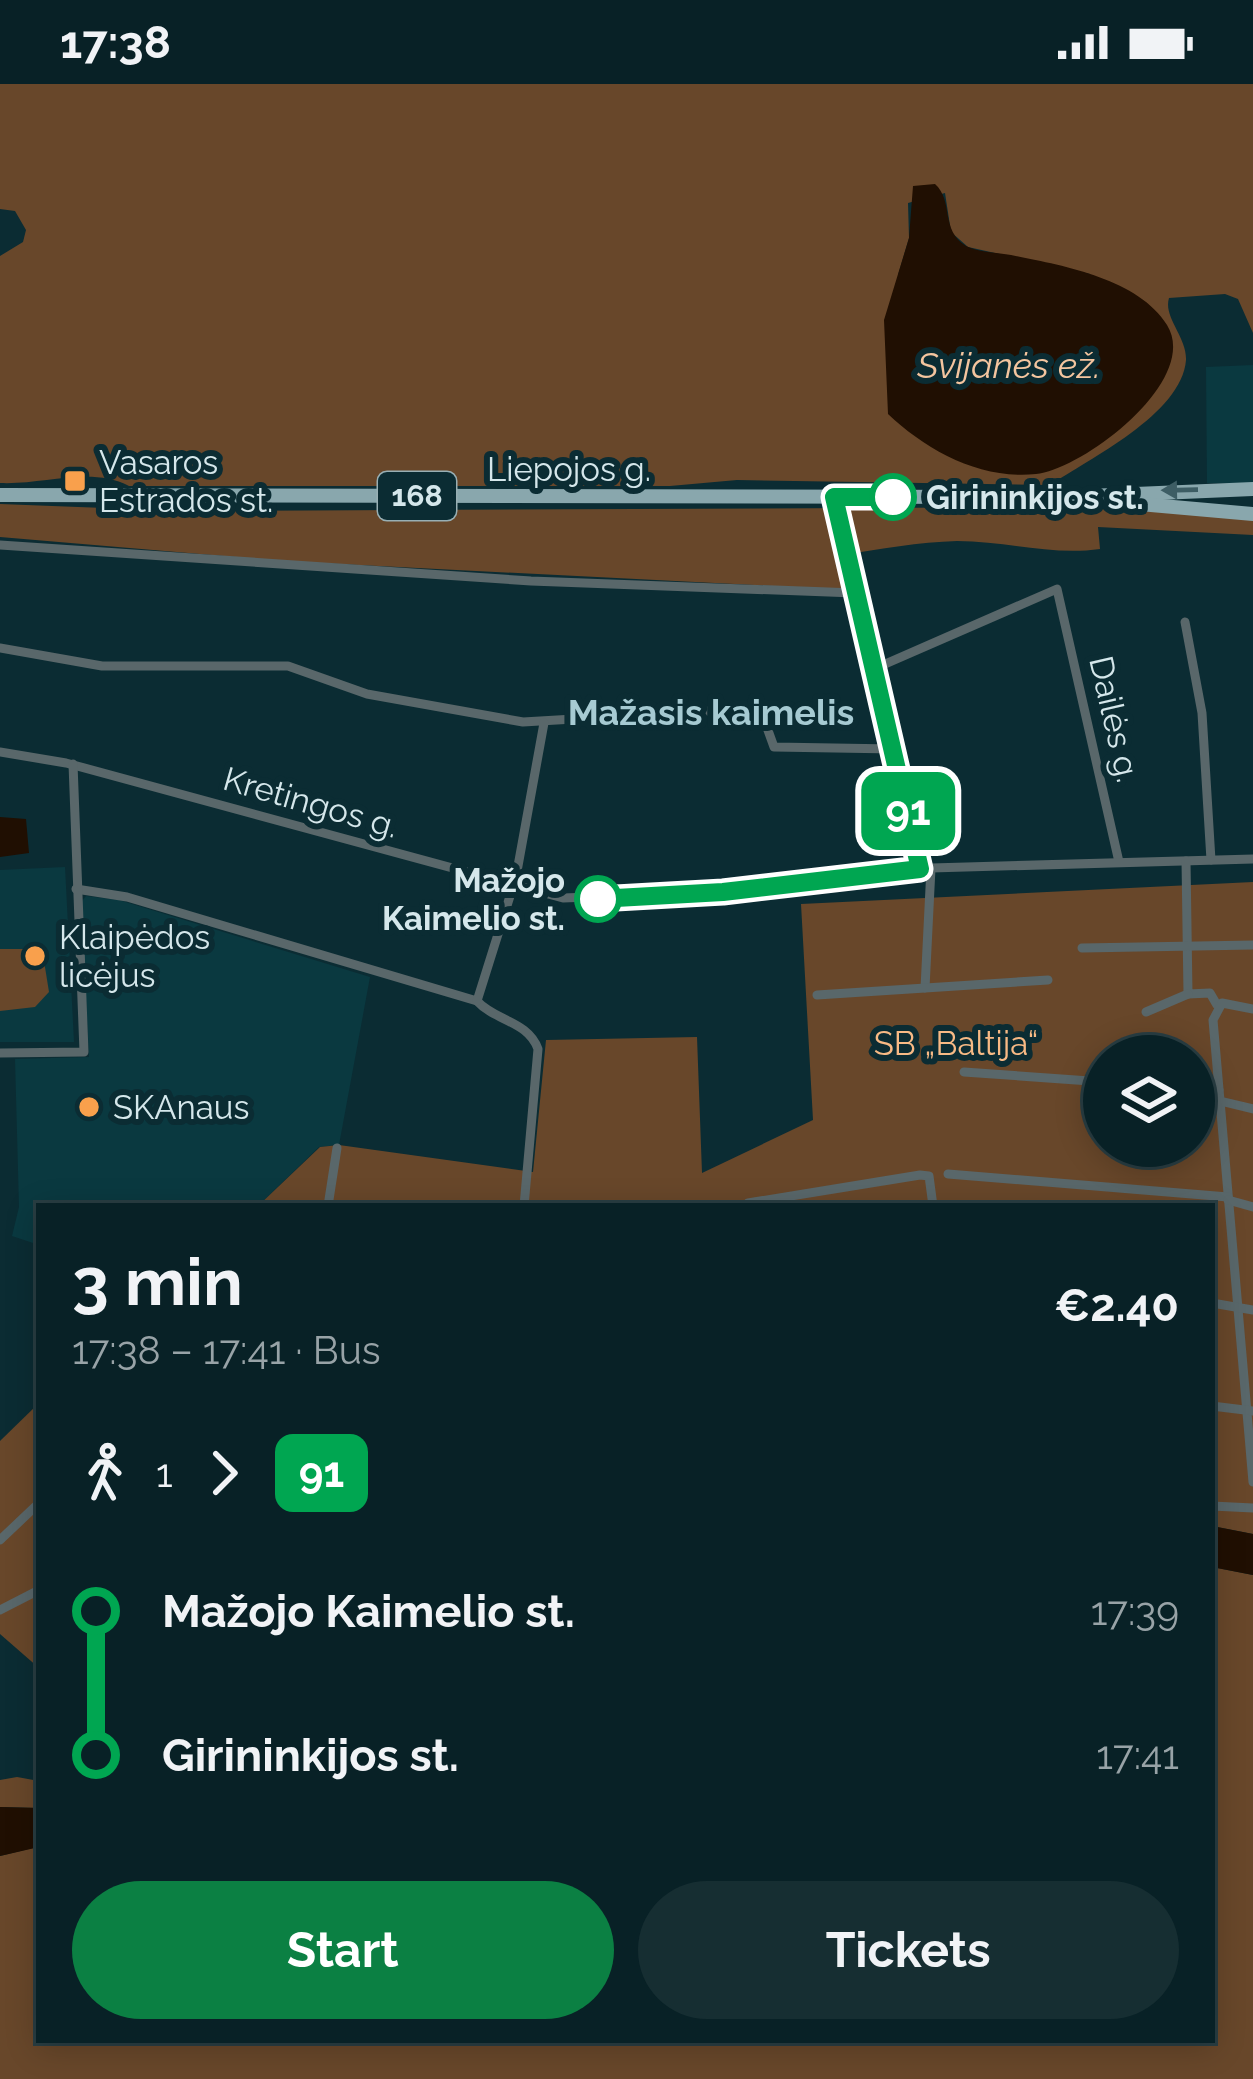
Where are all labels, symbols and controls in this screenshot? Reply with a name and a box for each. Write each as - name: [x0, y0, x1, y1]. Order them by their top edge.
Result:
- text: 17:38: [60, 16, 171, 69]
- water label: Svijanės ež.: [916, 344, 1101, 386]
- place label: Vasaros Estrados st.: [99, 443, 273, 520]
- street label: Liepojos g.: [487, 450, 651, 489]
- marker: Vasaros Estrados st.: [62, 468, 88, 494]
- road number: 168: [378, 472, 456, 520]
- marker: Girininkijos st.: [871, 475, 915, 519]
- place label: Girininkijos st.: [926, 478, 1144, 517]
- one-way arrow: [1160, 480, 1198, 500]
- street label: Dailės g.: [1081, 652, 1148, 786]
- district label: Mažasis kaimelis: [568, 691, 854, 733]
- street label: Kretingos g.: [219, 759, 403, 846]
- line badge: 91: [854, 772, 962, 850]
- text: 91: [885, 786, 931, 835]
- place label: Mažojo Kaimelio st.: [382, 861, 565, 938]
- marker: Mažojo Kaimelio st.: [576, 877, 620, 921]
- place label: Klaipėdos licėjus: [59, 918, 210, 995]
- marker: Klaipėdos licėjus: [22, 943, 48, 969]
- park label: SB „Baltija“: [874, 1024, 1038, 1063]
- map controls: [1083, 1035, 1215, 1167]
- button: layers: [1083, 1035, 1215, 1167]
- place label: SKAnaus: [113, 1088, 249, 1127]
- marker: SKAnaus: [76, 1094, 102, 1120]
- text: 3 min: [72, 1243, 243, 1320]
- text: €2.40: [1054, 1279, 1179, 1332]
- text: 17:38 – 17:41 · Bus: [72, 1327, 381, 1373]
- icon: walk: [72, 1440, 138, 1506]
- icon: forward: [191, 1440, 257, 1506]
- text: 91: [299, 1448, 344, 1497]
- text: 1: [156, 1450, 173, 1496]
- text: Mažojo Kaimelio st.: [162, 1585, 575, 1638]
- text: 17:39: [1091, 1588, 1179, 1634]
- text: Girininkijos st.: [162, 1729, 459, 1782]
- text: 17:41: [1096, 1732, 1179, 1778]
- button: Start: [72, 1881, 614, 2019]
- button: Tickets: [638, 1881, 1179, 2019]

